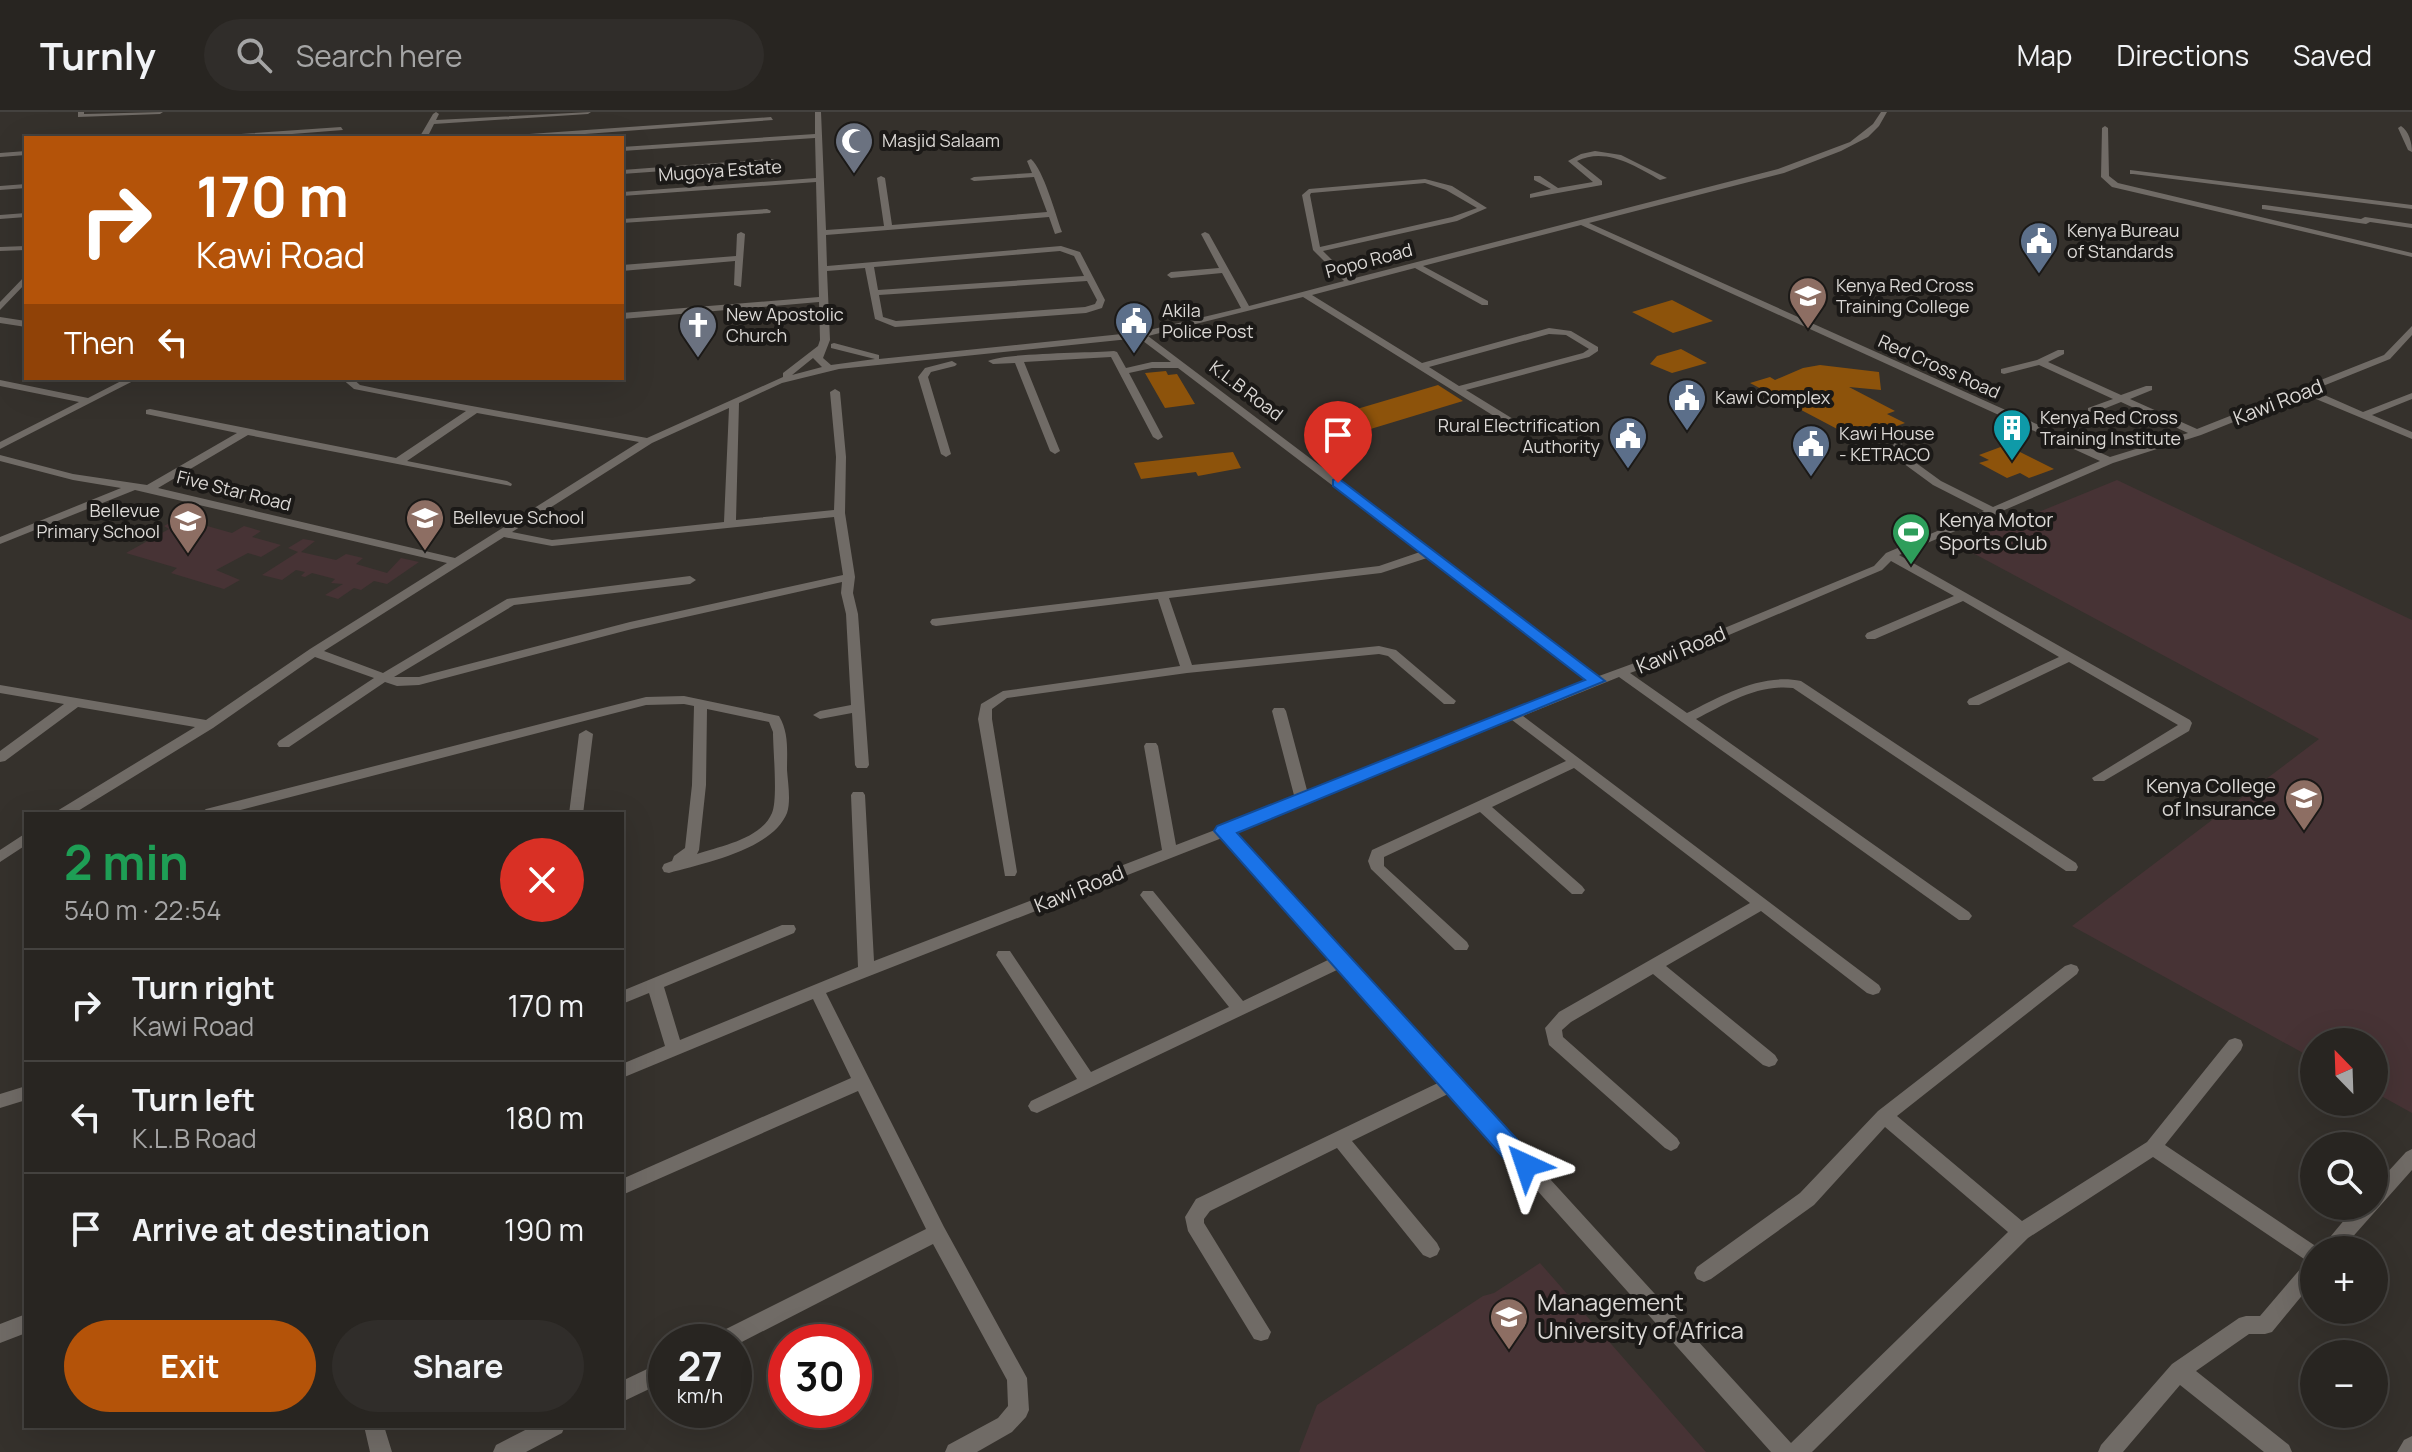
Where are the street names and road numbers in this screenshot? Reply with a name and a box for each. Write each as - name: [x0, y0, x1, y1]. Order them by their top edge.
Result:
- street label: Mugoya Estate: [657, 154, 783, 186]
- street label: Popo Road: [1323, 237, 1415, 283]
- street label: Red Cross Road: [1875, 328, 2004, 404]
- street label: K.L.B Road: [1205, 355, 1288, 426]
- street label: Kawi Road: [2229, 372, 2327, 431]
- street label: Five Star Road: [174, 464, 294, 516]
- street label: Kawi Road: [1632, 619, 1729, 680]
- street label: Kawi Road: [1030, 858, 1127, 919]

